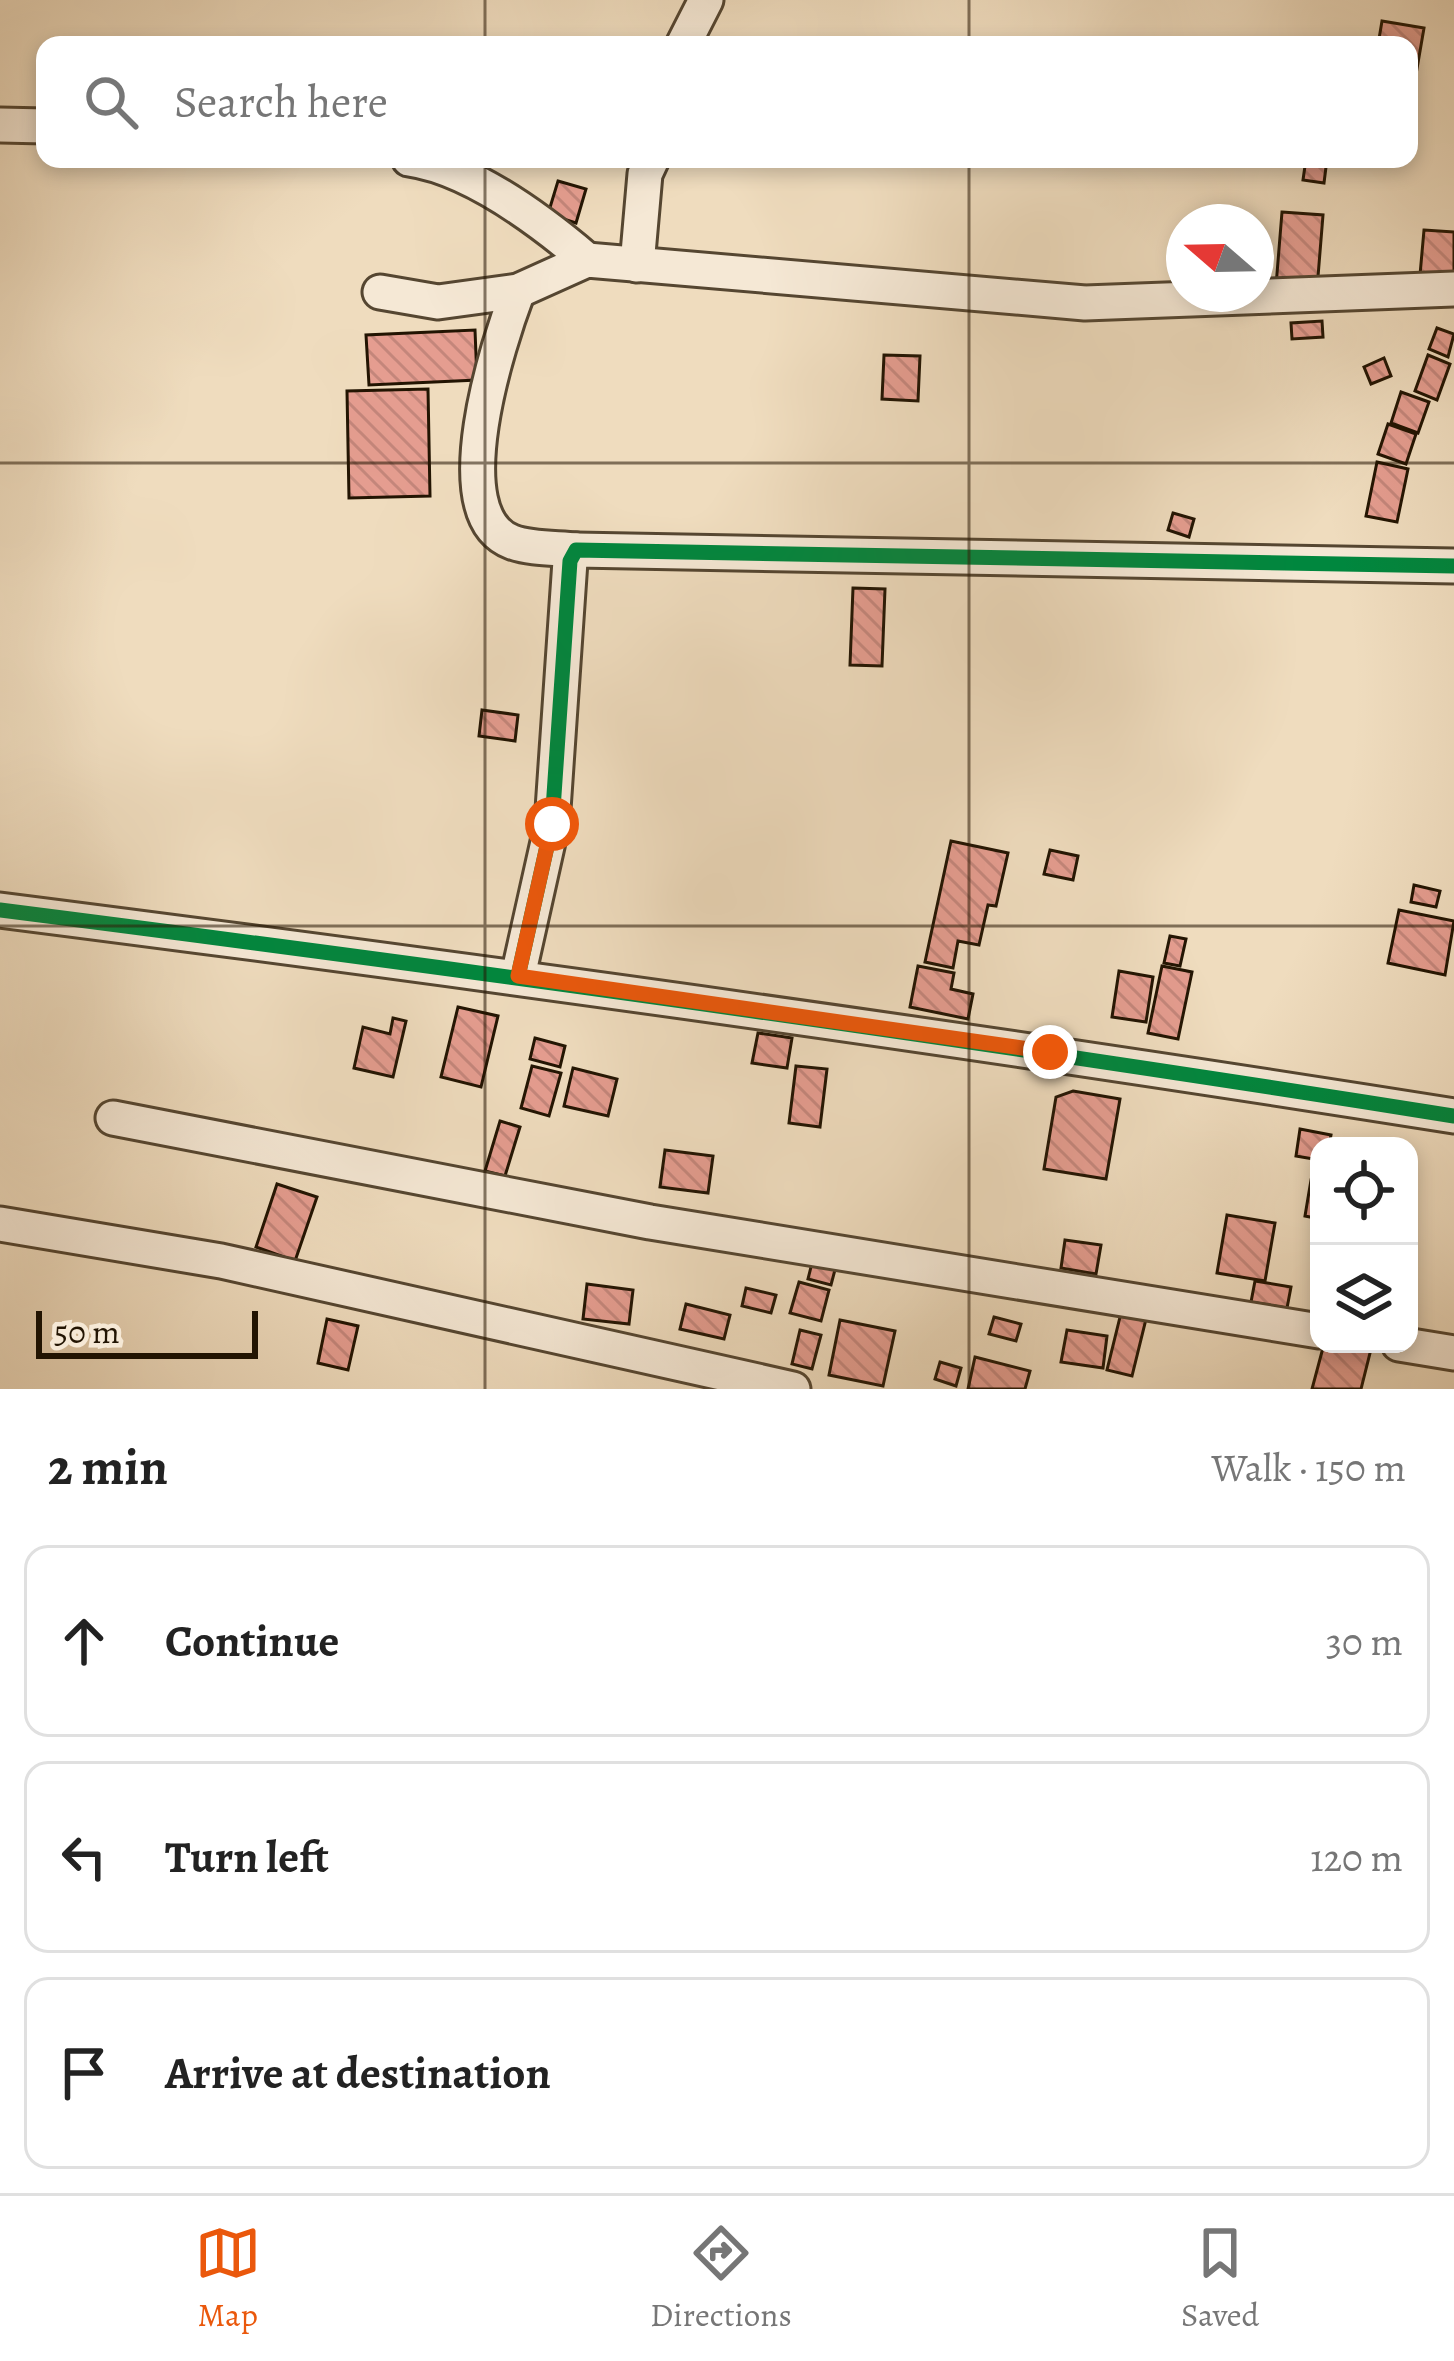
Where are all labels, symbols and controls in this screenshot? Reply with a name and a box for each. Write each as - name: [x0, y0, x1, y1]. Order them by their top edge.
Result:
- search box: [36, 36, 1418, 168]
- icon: search: [78, 69, 144, 135]
- text: Search here: [174, 71, 388, 133]
- north arrow: [1166, 204, 1274, 312]
- route start: [525, 797, 579, 851]
- route end: [1023, 1025, 1077, 1079]
- map controls: [1310, 1137, 1418, 1353]
- button: locate: [1310, 1137, 1418, 1245]
- button: layers: [1310, 1245, 1418, 1353]
- scale bar: [36, 1305, 258, 1358]
- text: 50 m: [54, 1309, 120, 1354]
- text: 2 min: [48, 1432, 168, 1502]
- text: Walk · 150 m: [1211, 1441, 1406, 1494]
- icon: ahead: [51, 1608, 117, 1674]
- text: Continue: [165, 1610, 339, 1672]
- text: 30 m: [1326, 1615, 1403, 1668]
- icon: left: [51, 1824, 117, 1890]
- text: Turn left: [165, 1826, 329, 1888]
- text: 120 m: [1310, 1831, 1403, 1884]
- icon: arrive: [51, 2040, 117, 2106]
- text: Arrive at destination: [165, 2042, 551, 2104]
- tab: Map: [195, 2220, 261, 2337]
- tab: Directions: [650, 2220, 792, 2337]
- tab: Saved: [1181, 2220, 1259, 2337]

